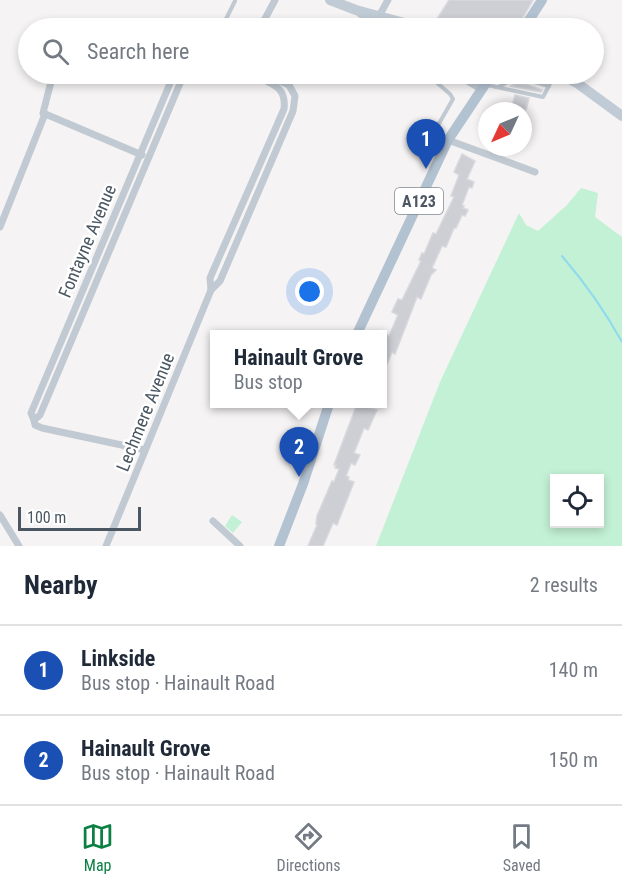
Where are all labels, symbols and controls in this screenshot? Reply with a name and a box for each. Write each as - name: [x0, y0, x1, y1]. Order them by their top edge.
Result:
- search box: [18, 18, 604, 84]
- icon: search: [39, 35, 72, 68]
- text: Search here: [87, 39, 189, 64]
- north arrow: [478, 102, 532, 156]
- pin: 1: [406, 120, 446, 169]
- street label: Fontayne Avenue: [54, 181, 120, 301]
- road number: A123: [395, 188, 443, 214]
- your location: [295, 277, 324, 306]
- popup: [210, 330, 387, 408]
- text: Hainault Grove: [234, 345, 363, 370]
- street label: Lechmere Avenue: [112, 350, 178, 474]
- text: Bus stop: [234, 370, 303, 394]
- pin: 2: [280, 428, 318, 477]
- map controls: [550, 474, 604, 528]
- button: locate: [550, 474, 604, 528]
- scale bar: [18, 504, 141, 532]
- text: 100 m: [27, 508, 66, 527]
- text: Nearby: [24, 570, 98, 600]
- text: 2 results: [530, 573, 598, 597]
- text: Linkside: [81, 646, 155, 671]
- text: 1: [38, 658, 49, 682]
- text: 140 m: [549, 658, 598, 682]
- text: Bus stop · Hainault Road: [81, 671, 275, 695]
- text: Hainault Grove: [81, 736, 211, 761]
- text: 2: [38, 748, 49, 772]
- text: 150 m: [549, 748, 598, 772]
- text: Bus stop · Hainault Road: [81, 761, 275, 785]
- tab: Map: [81, 820, 114, 875]
- tab: Directions: [277, 820, 340, 875]
- tab: Saved: [503, 820, 541, 875]

